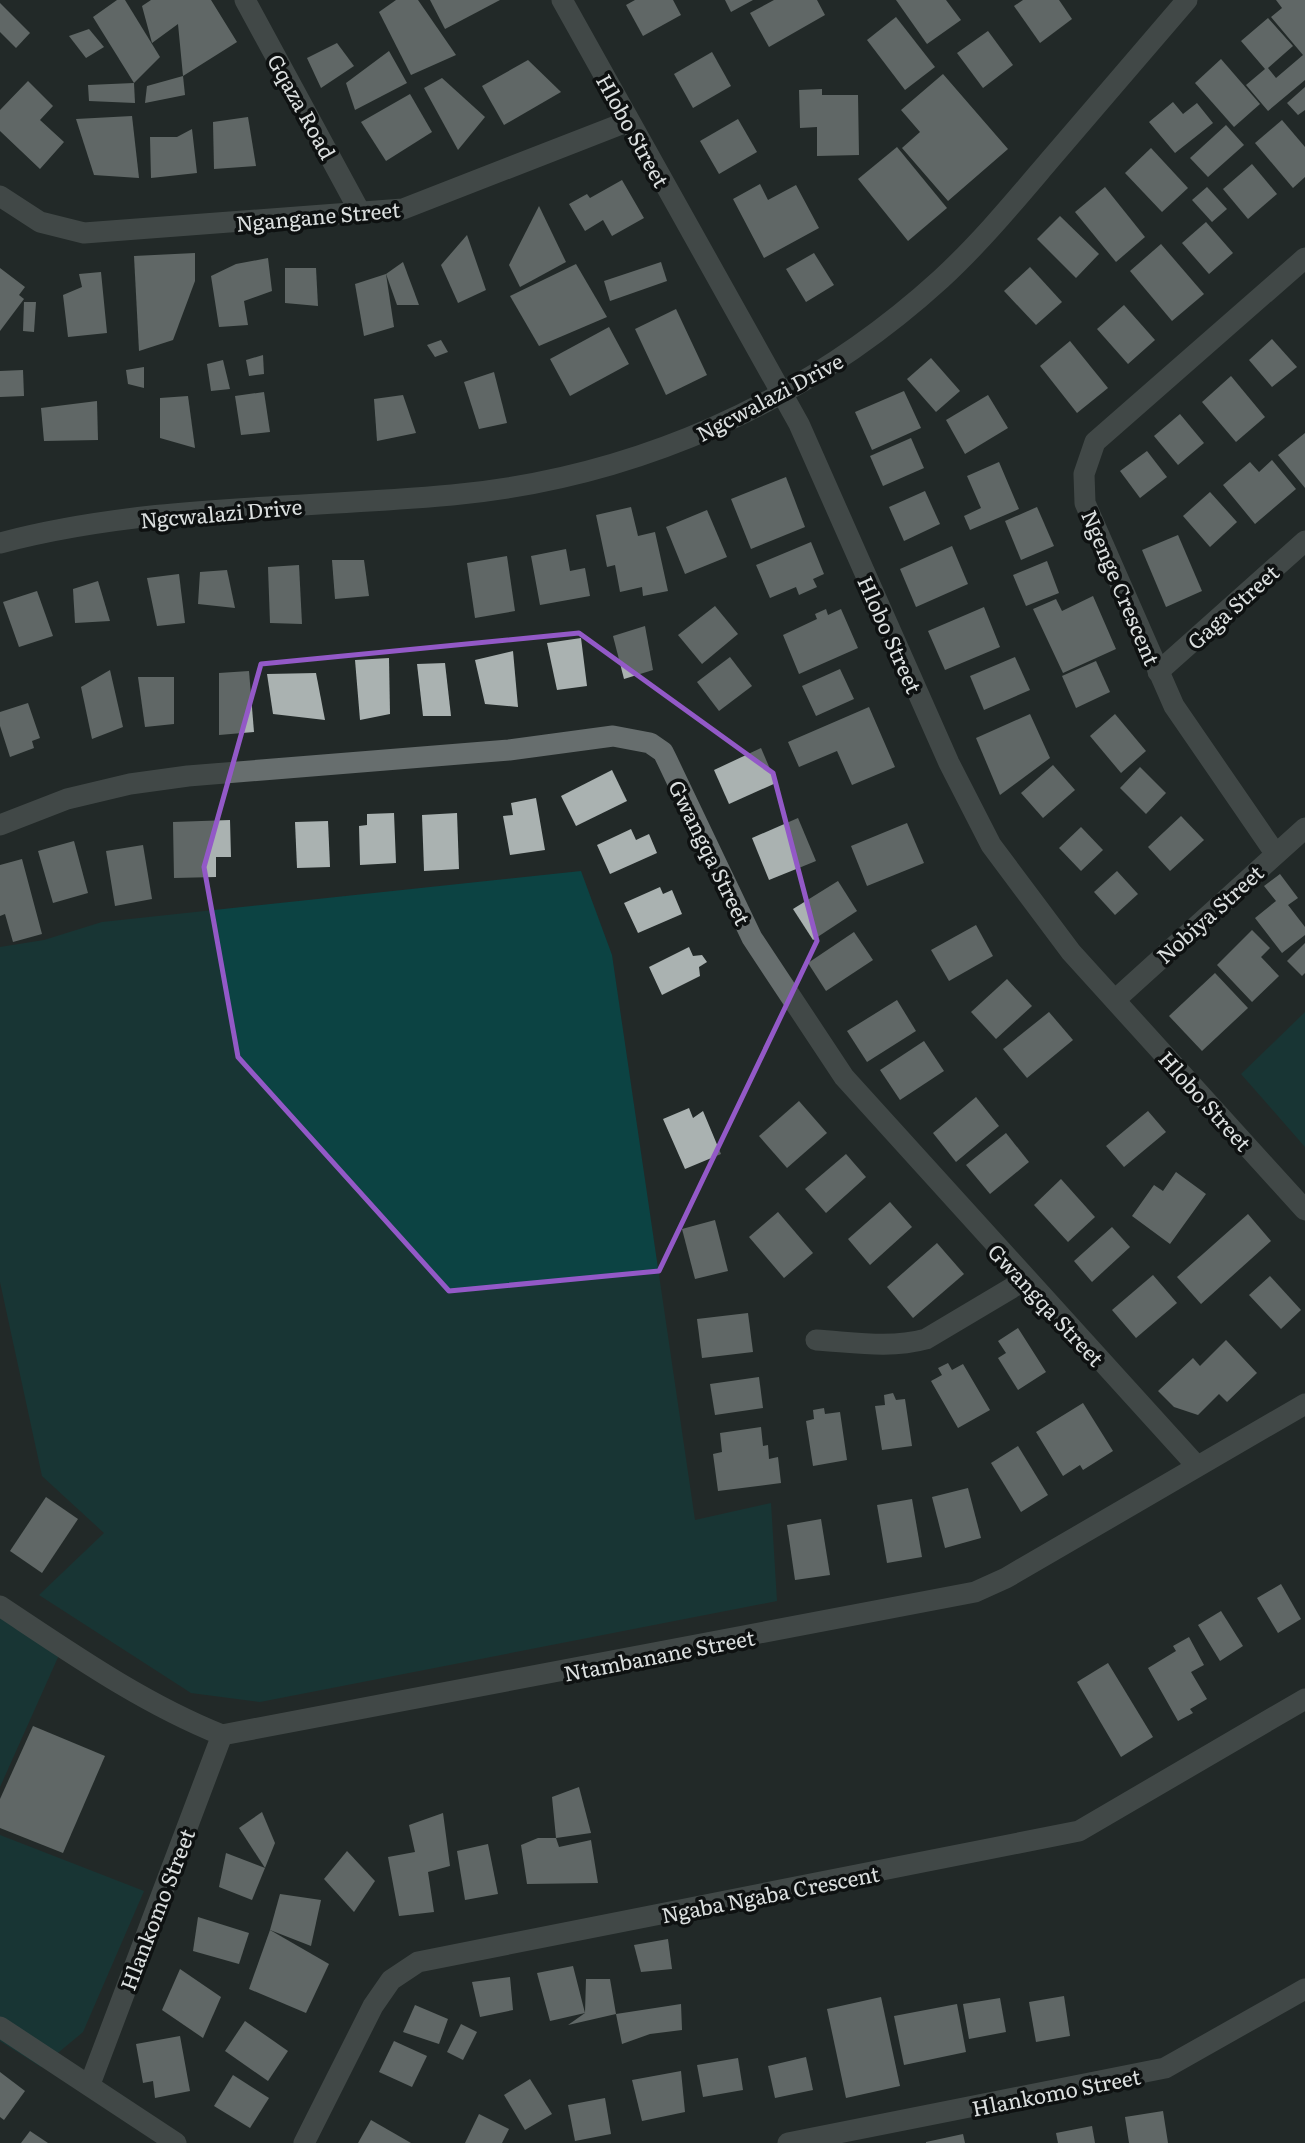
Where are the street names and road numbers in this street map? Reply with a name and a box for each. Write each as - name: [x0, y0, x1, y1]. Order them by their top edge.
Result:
- street label: Gqaza Road: [261, 48, 345, 164]
- street label: Hlobo Street: [590, 68, 678, 193]
- street label: Ngangane Street: [235, 192, 402, 238]
- street label: Ngcwalazi Drive: [690, 344, 848, 448]
- street label: Ngcwalazi Drive: [139, 489, 303, 535]
- street label: Ngenge Crescent: [1075, 504, 1169, 670]
- street label: Gaga Street: [1179, 556, 1285, 656]
- street label: Hlobo Street: [851, 570, 931, 698]
- street label: Gwangqa Street: [662, 774, 760, 930]
- street label: Nobiya Street: [1149, 856, 1270, 970]
- street label: Hlobo Street: [1153, 1043, 1260, 1157]
- street label: Gwangqa Street: [982, 1236, 1113, 1373]
- street label: Ntambanane Street: [561, 1620, 758, 1688]
- street label: Hlankomo Street: [111, 1823, 201, 1994]
- street label: Ngaba Ngaba Crescent: [658, 1857, 882, 1929]
- street label: Hlankomo Street: [969, 2059, 1143, 2123]

